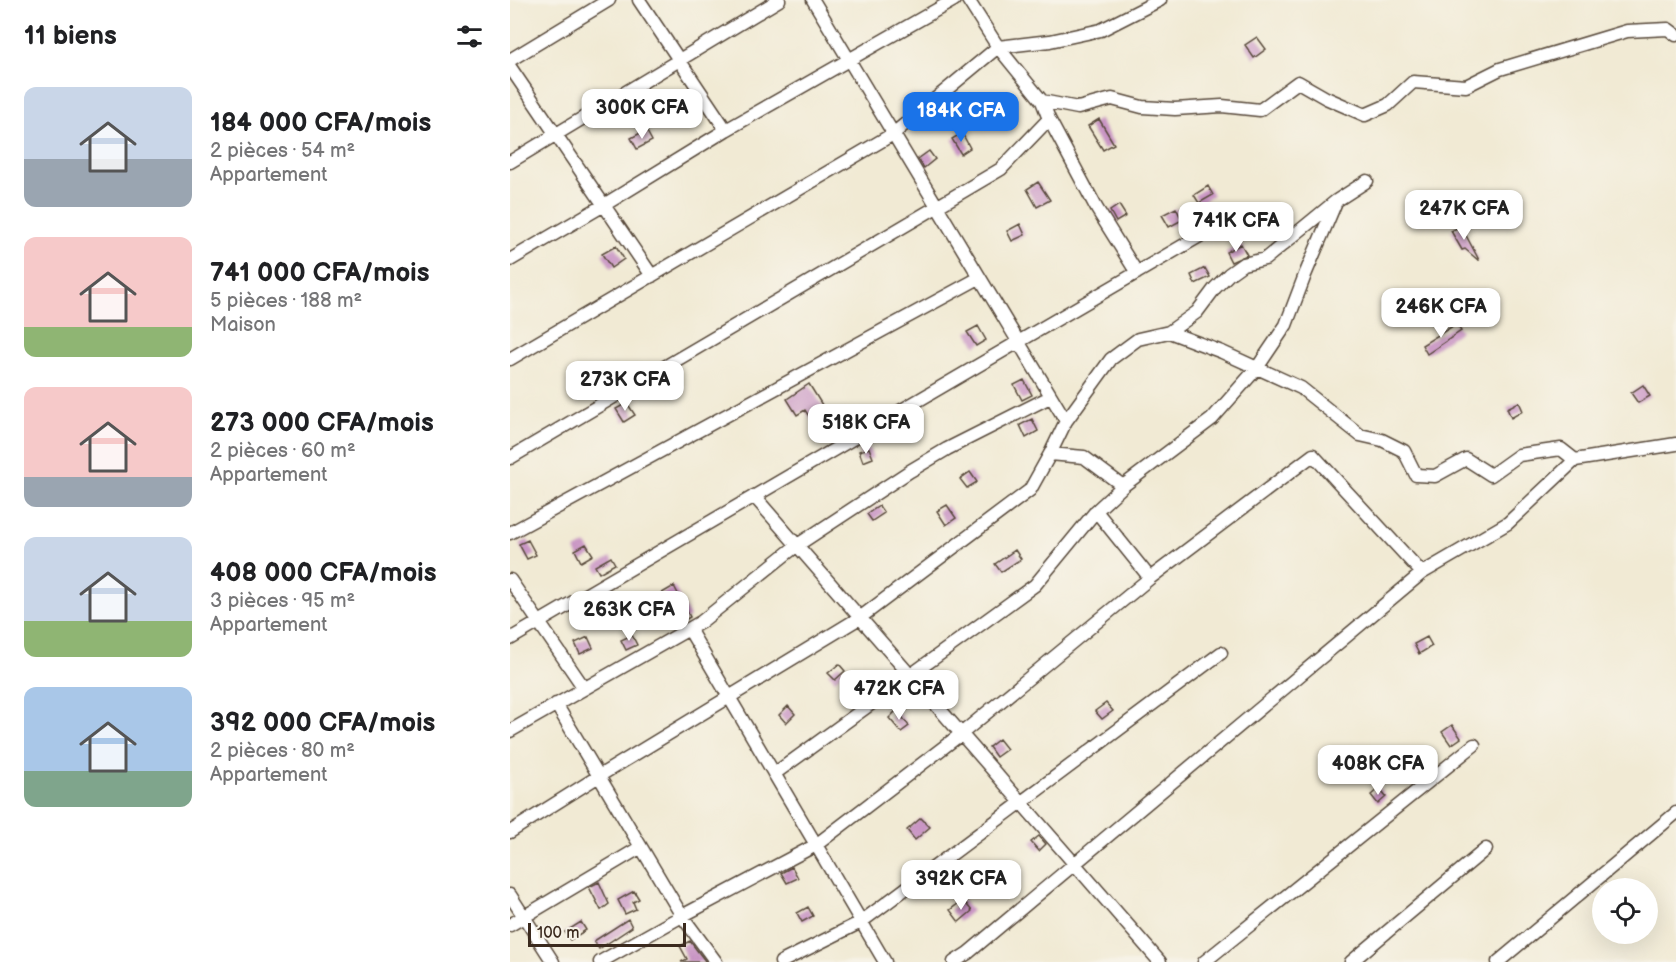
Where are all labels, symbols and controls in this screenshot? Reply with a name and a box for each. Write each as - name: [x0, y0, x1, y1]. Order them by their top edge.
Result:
- icon: filters: [453, 20, 486, 53]
- text: 11 biens: [24, 21, 117, 52]
- pin: 300K CFA: [580, 89, 704, 140]
- pin: 184K CFA: [899, 92, 1023, 143]
- text: 300K CFA: [596, 96, 688, 120]
- text: 184K CFA: [917, 99, 1005, 123]
- text: 184 000 CFA/mois: [210, 108, 431, 139]
- icon: home: [72, 111, 144, 183]
- text: 2 pièces · 54 m²: [210, 139, 355, 163]
- text: Appartement: [210, 163, 327, 187]
- pin: 247K CFA: [1402, 190, 1526, 241]
- text: 247K CFA: [1419, 197, 1509, 221]
- pin: 741K CFA: [1174, 202, 1298, 253]
- text: 741K CFA: [1192, 209, 1280, 233]
- text: 741 000 CFA/mois: [210, 258, 429, 289]
- icon: home: [72, 261, 144, 333]
- pin: 246K CFA: [1379, 288, 1503, 339]
- text: 5 pièces · 188 m²: [210, 289, 362, 313]
- text: 246K CFA: [1395, 295, 1487, 319]
- text: Maison: [210, 313, 276, 337]
- pin: 273K CFA: [563, 361, 687, 412]
- text: 273K CFA: [580, 368, 670, 392]
- pin: 518K CFA: [804, 404, 928, 455]
- text: 273 000 CFA/mois: [210, 408, 434, 439]
- icon: home: [72, 411, 144, 483]
- text: 518K CFA: [822, 411, 910, 435]
- text: 2 pièces · 60 m²: [210, 439, 356, 463]
- text: Appartement: [210, 463, 327, 487]
- text: 408 000 CFA/mois: [210, 558, 437, 589]
- icon: home: [72, 561, 144, 633]
- text: 3 pièces · 95 m²: [210, 589, 355, 613]
- pin: 263K CFA: [567, 591, 691, 642]
- text: 263K CFA: [583, 598, 675, 622]
- text: Appartement: [210, 613, 327, 637]
- pin: 472K CFA: [837, 670, 961, 721]
- text: 472K CFA: [853, 677, 945, 701]
- text: 392 000 CFA/mois: [210, 708, 435, 739]
- icon: home: [72, 711, 144, 783]
- text: 2 pièces · 80 m²: [210, 739, 355, 763]
- pin: 408K CFA: [1316, 745, 1440, 796]
- text: 408K CFA: [1332, 752, 1424, 776]
- text: Appartement: [210, 763, 327, 787]
- pin: 392K CFA: [899, 860, 1023, 911]
- text: 392K CFA: [915, 867, 1007, 891]
- map controls: [1592, 878, 1658, 944]
- button: locate: [1592, 878, 1658, 944]
- scale bar: [528, 920, 686, 948]
- text: 100 m: [537, 924, 580, 943]

